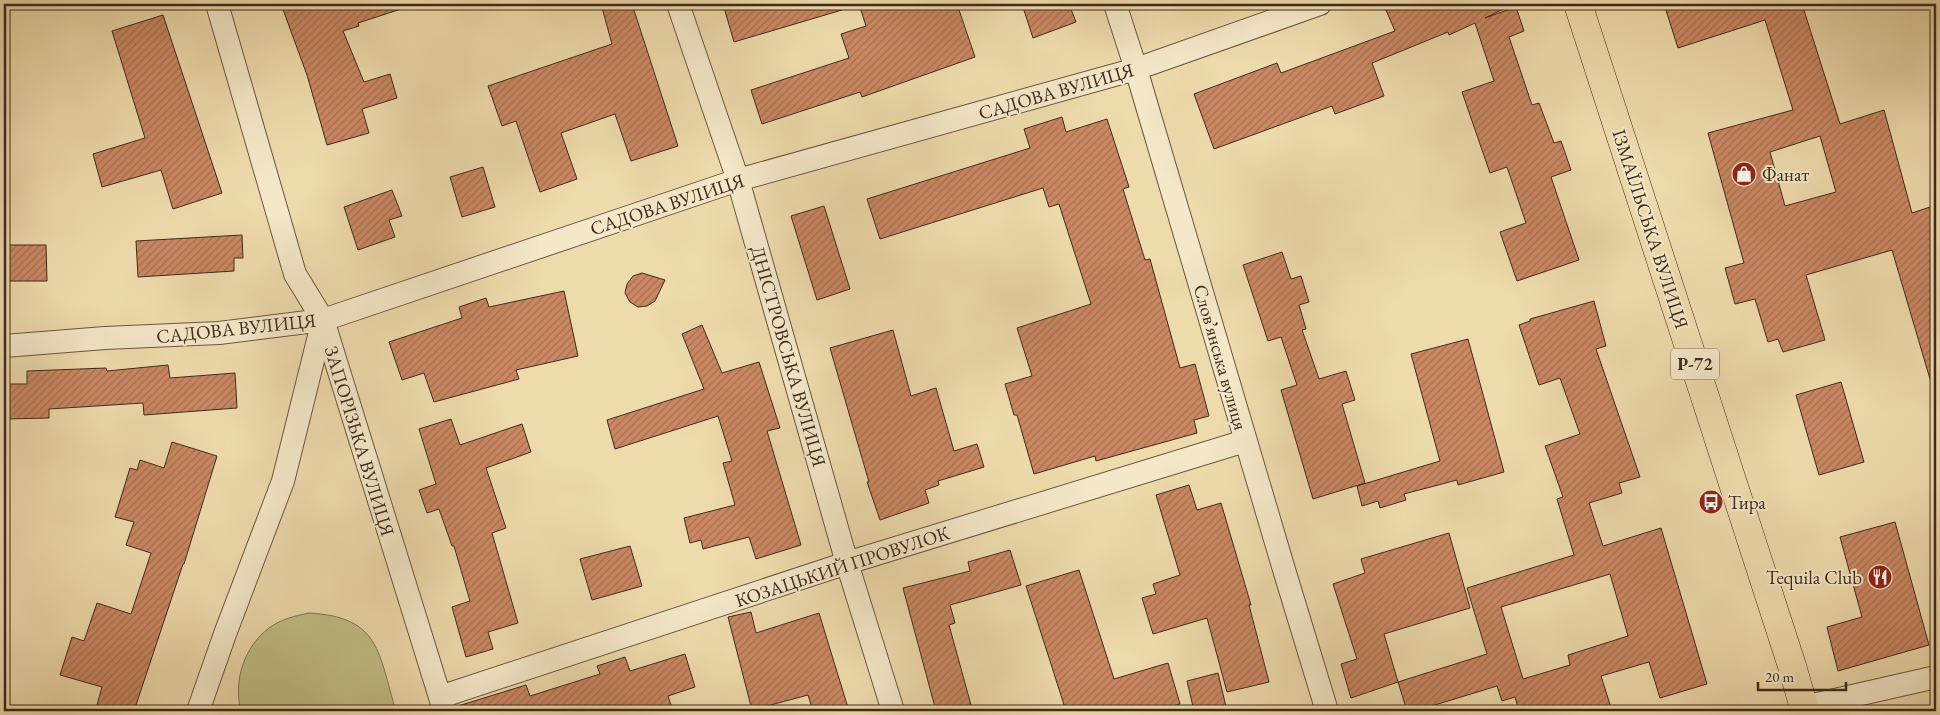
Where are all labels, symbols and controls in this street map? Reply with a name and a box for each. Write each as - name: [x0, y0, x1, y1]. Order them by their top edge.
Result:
- street label: САДОВА ВУЛИЦЯ: [976, 57, 1137, 126]
- street label: ІЗМАЇЛЬСЬКА ВУЛИЦЯ: [1606, 126, 1695, 332]
- shop icon: Фанат: [1731, 161, 1757, 187]
- place label: Фанат: [1762, 162, 1810, 187]
- street label: САДОВА ВУЛИЦЯ: [587, 168, 748, 241]
- street label: ДНІСТРОВСЬКА ВУЛИЦЯ: [745, 243, 832, 470]
- street label: Словʼянська вулиця: [1188, 281, 1253, 433]
- street label: САДОВА ВУЛИЦЯ: [155, 308, 317, 349]
- street label: ЗАПОРІЗЬКА ВУЛИЦЯ: [319, 343, 400, 539]
- road number: Р-72: [1671, 348, 1719, 379]
- bus stop icon: Тира: [1698, 489, 1724, 515]
- place label: Тира: [1728, 490, 1766, 515]
- street label: КОЗАЦЬКИЙ ПРОВУЛОК: [732, 520, 953, 613]
- restaurant icon: Tequila Club: [1867, 564, 1893, 590]
- place label: Tequila Club: [1766, 565, 1862, 590]
- scale bar: [1758, 660, 1845, 692]
- text: 20 m: [1765, 667, 1794, 686]

